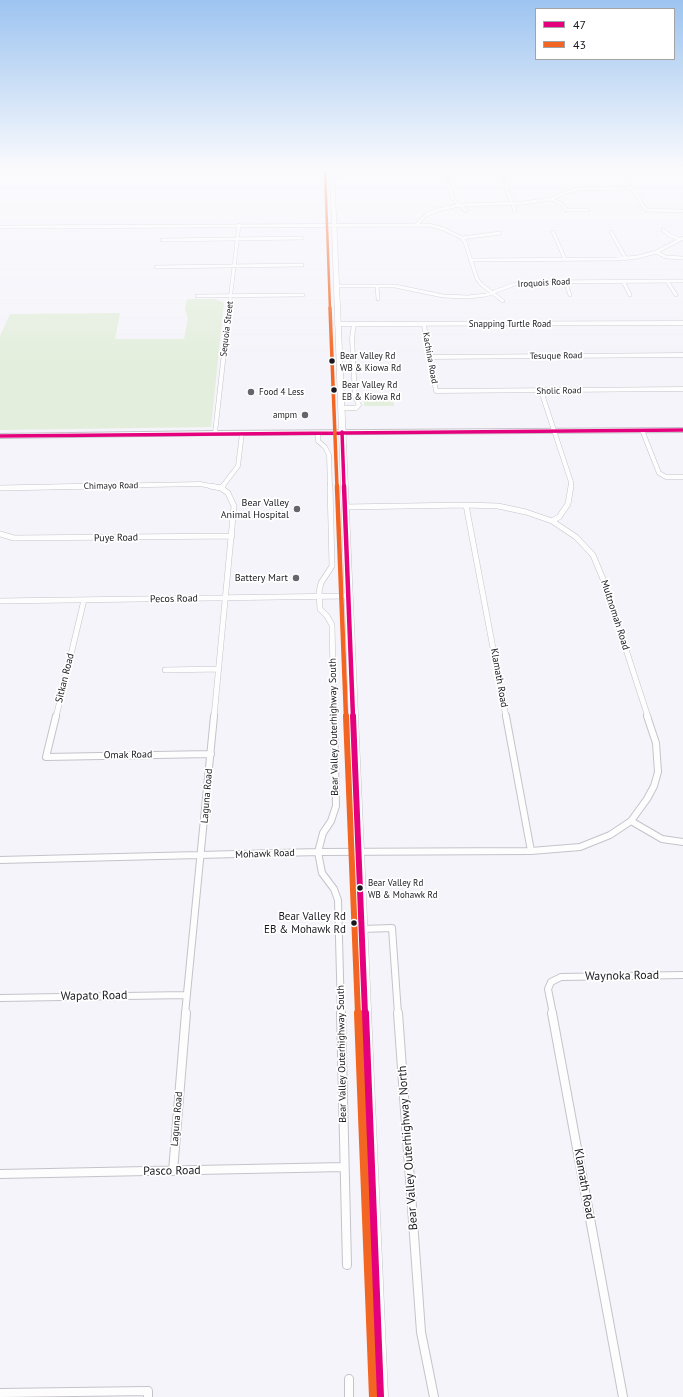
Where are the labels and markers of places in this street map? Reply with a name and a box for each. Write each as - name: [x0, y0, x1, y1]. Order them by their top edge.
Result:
- place label: Bear Valley Rd WB & Kiowa Rd: [340, 351, 401, 372]
- marker: Bear Valley Rd WB & Kiowa Rd: [327, 356, 337, 366]
- place label: Bear Valley Rd EB & Kiowa Rd: [342, 380, 401, 401]
- marker: Bear Valley Rd EB & Kiowa Rd: [329, 385, 339, 395]
- marker: Food 4 Less: [246, 387, 256, 397]
- place label: Food 4 Less: [259, 387, 304, 397]
- place label: ampm: [273, 410, 297, 420]
- marker: ampm: [300, 410, 310, 420]
- place label: Bear Valley Animal Hospital: [221, 497, 289, 520]
- marker: Bear Valley Animal Hospital: [292, 504, 302, 514]
- place label: Battery Mart: [235, 572, 288, 584]
- marker: Battery Mart: [291, 573, 301, 583]
- place label: Bear Valley Rd WB & Mohawk Rd: [368, 878, 438, 899]
- marker: Bear Valley Rd WB & Mohawk Rd: [355, 883, 365, 893]
- place label: Bear Valley Rd EB & Mohawk Rd: [264, 910, 346, 936]
- marker: Bear Valley Rd EB & Mohawk Rd: [349, 918, 359, 928]

